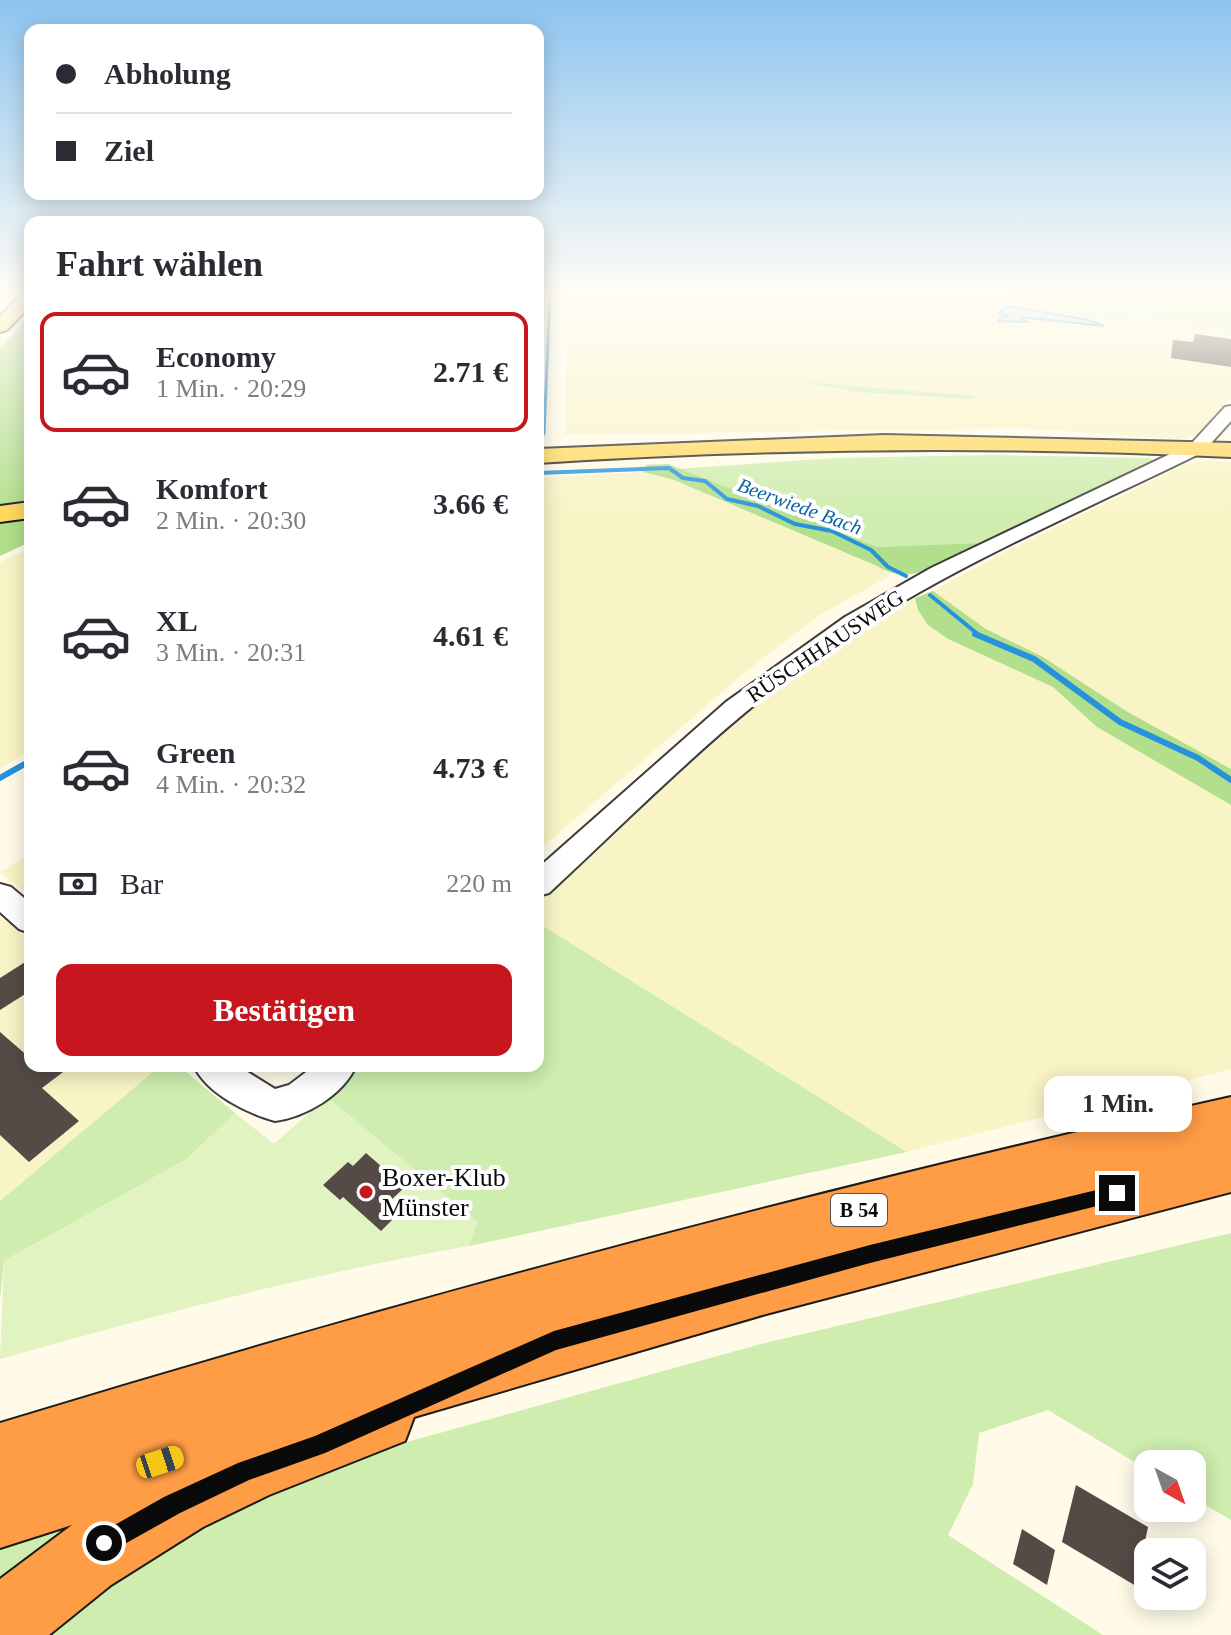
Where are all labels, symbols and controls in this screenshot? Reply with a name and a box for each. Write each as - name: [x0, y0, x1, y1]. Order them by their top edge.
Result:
- text: Abholung: [104, 57, 231, 90]
- text: Ziel: [104, 134, 154, 167]
- text: Fahrt wählen: [56, 244, 263, 284]
- icon: car: [60, 336, 132, 408]
- text: Economy: [156, 340, 276, 373]
- text: 2.71 €: [433, 355, 508, 388]
- text: 1 Min. · 20:29: [156, 374, 306, 403]
- icon: car: [60, 468, 132, 540]
- text: Komfort: [156, 472, 268, 505]
- water label: Beerwiede Bach: [735, 473, 865, 539]
- text: 3.66 €: [433, 487, 508, 520]
- text: 2 Min. · 20:30: [156, 506, 306, 535]
- street label: RÜSCHHAUSWEG: [742, 584, 908, 708]
- icon: car: [60, 600, 132, 672]
- text: XL: [156, 604, 198, 637]
- text: 4.61 €: [433, 619, 508, 652]
- text: 3 Min. · 20:31: [156, 638, 306, 667]
- icon: car: [60, 732, 132, 804]
- text: Green: [156, 736, 235, 769]
- text: 4.73 €: [433, 751, 508, 784]
- text: 4 Min. · 20:32: [156, 770, 306, 799]
- icon: cash: [56, 862, 100, 906]
- text: Bar: [120, 867, 163, 900]
- text: 220 m: [446, 869, 512, 898]
- button: Bestätigen: [56, 964, 512, 1056]
- callout: 1 Min.: [1043, 1077, 1191, 1133]
- text: 1 Min.: [1082, 1089, 1154, 1118]
- place label: Boxer-Klub Münster: [382, 1163, 506, 1222]
- route end: [1099, 1175, 1135, 1211]
- marker: Boxer-Klub Münster: [357, 1183, 375, 1201]
- road number: B 54: [831, 1194, 887, 1226]
- car: [133, 1443, 187, 1481]
- north arrow: [1134, 1450, 1206, 1522]
- map controls: [1134, 1450, 1206, 1610]
- route start: [86, 1525, 122, 1561]
- button: layers: [1134, 1538, 1206, 1610]

